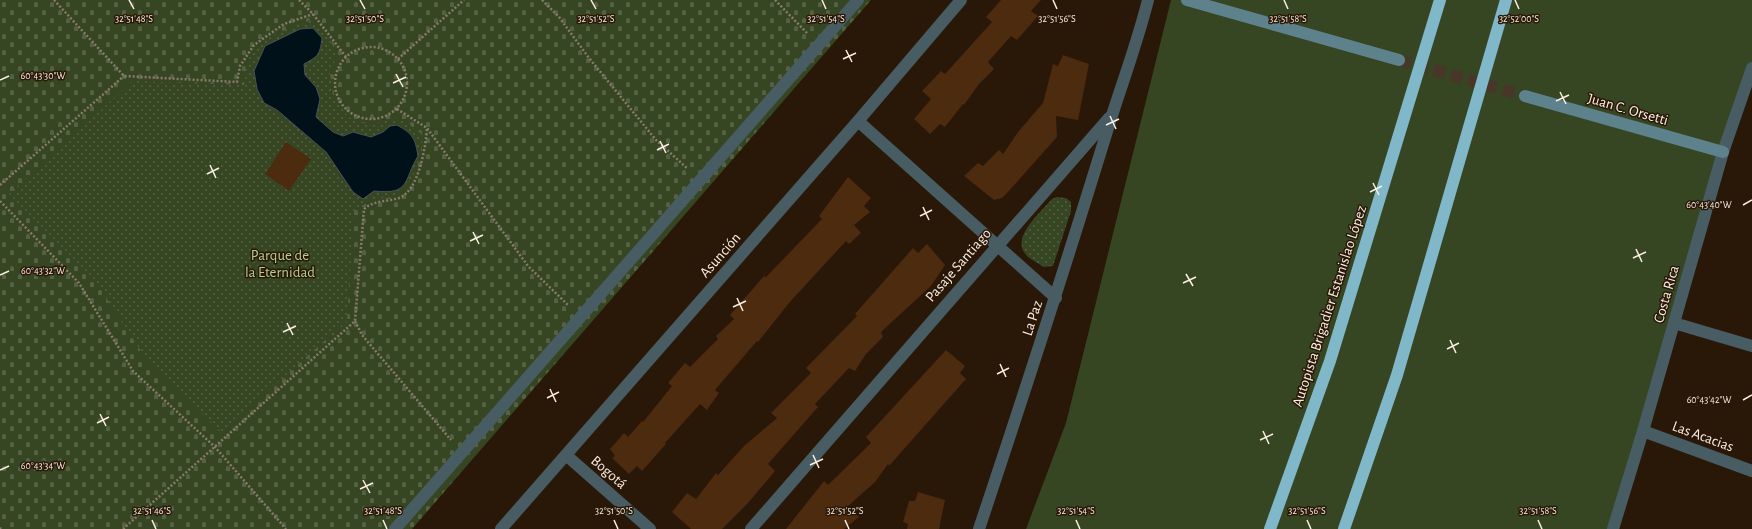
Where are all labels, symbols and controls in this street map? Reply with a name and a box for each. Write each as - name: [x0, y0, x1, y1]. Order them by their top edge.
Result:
- text: 32°51'48"S: [115, 14, 153, 24]
- text: 32°51'50"S: [346, 14, 384, 24]
- text: 32°51'52"S: [577, 14, 615, 24]
- text: 32°51'54"S: [807, 14, 845, 24]
- text: 32°51'56"S: [1038, 14, 1076, 24]
- text: 32°51'58"S: [1269, 14, 1307, 24]
- text: 32°52'00"S: [1499, 14, 1539, 24]
- text: 60°43'30"W: [21, 71, 65, 81]
- street label: Juan C. Orsetti: [1586, 91, 1670, 128]
- text: 60°43'40"W: [1686, 200, 1732, 210]
- street label: Autopista Brigadier Estanislao López: [1290, 204, 1369, 409]
- street label: Pasaje Santiago: [923, 226, 994, 305]
- street label: Asunción: [697, 230, 744, 281]
- park label: Parque de la Eternidad: [245, 248, 315, 280]
- street label: Costa Rica: [1651, 264, 1682, 325]
- text: 60°43'32"W: [21, 266, 65, 276]
- street label: La Paz: [1020, 299, 1045, 338]
- text: 60°43'42"W: [1687, 395, 1731, 405]
- street label: Las Acacias: [1670, 418, 1735, 454]
- street label: Bogotá: [588, 453, 629, 492]
- text: 60°43'34"W: [21, 461, 65, 471]
- text: 32°51'46"S: [133, 506, 171, 516]
- text: 32°51'48"S: [364, 506, 402, 516]
- text: 32°51'50"S: [595, 506, 633, 516]
- text: 32°51'52"S: [826, 506, 864, 516]
- text: 32°51'54"S: [1057, 506, 1095, 516]
- text: 32°51'56"S: [1288, 506, 1326, 516]
- text: 32°51'58"S: [1519, 506, 1557, 516]

